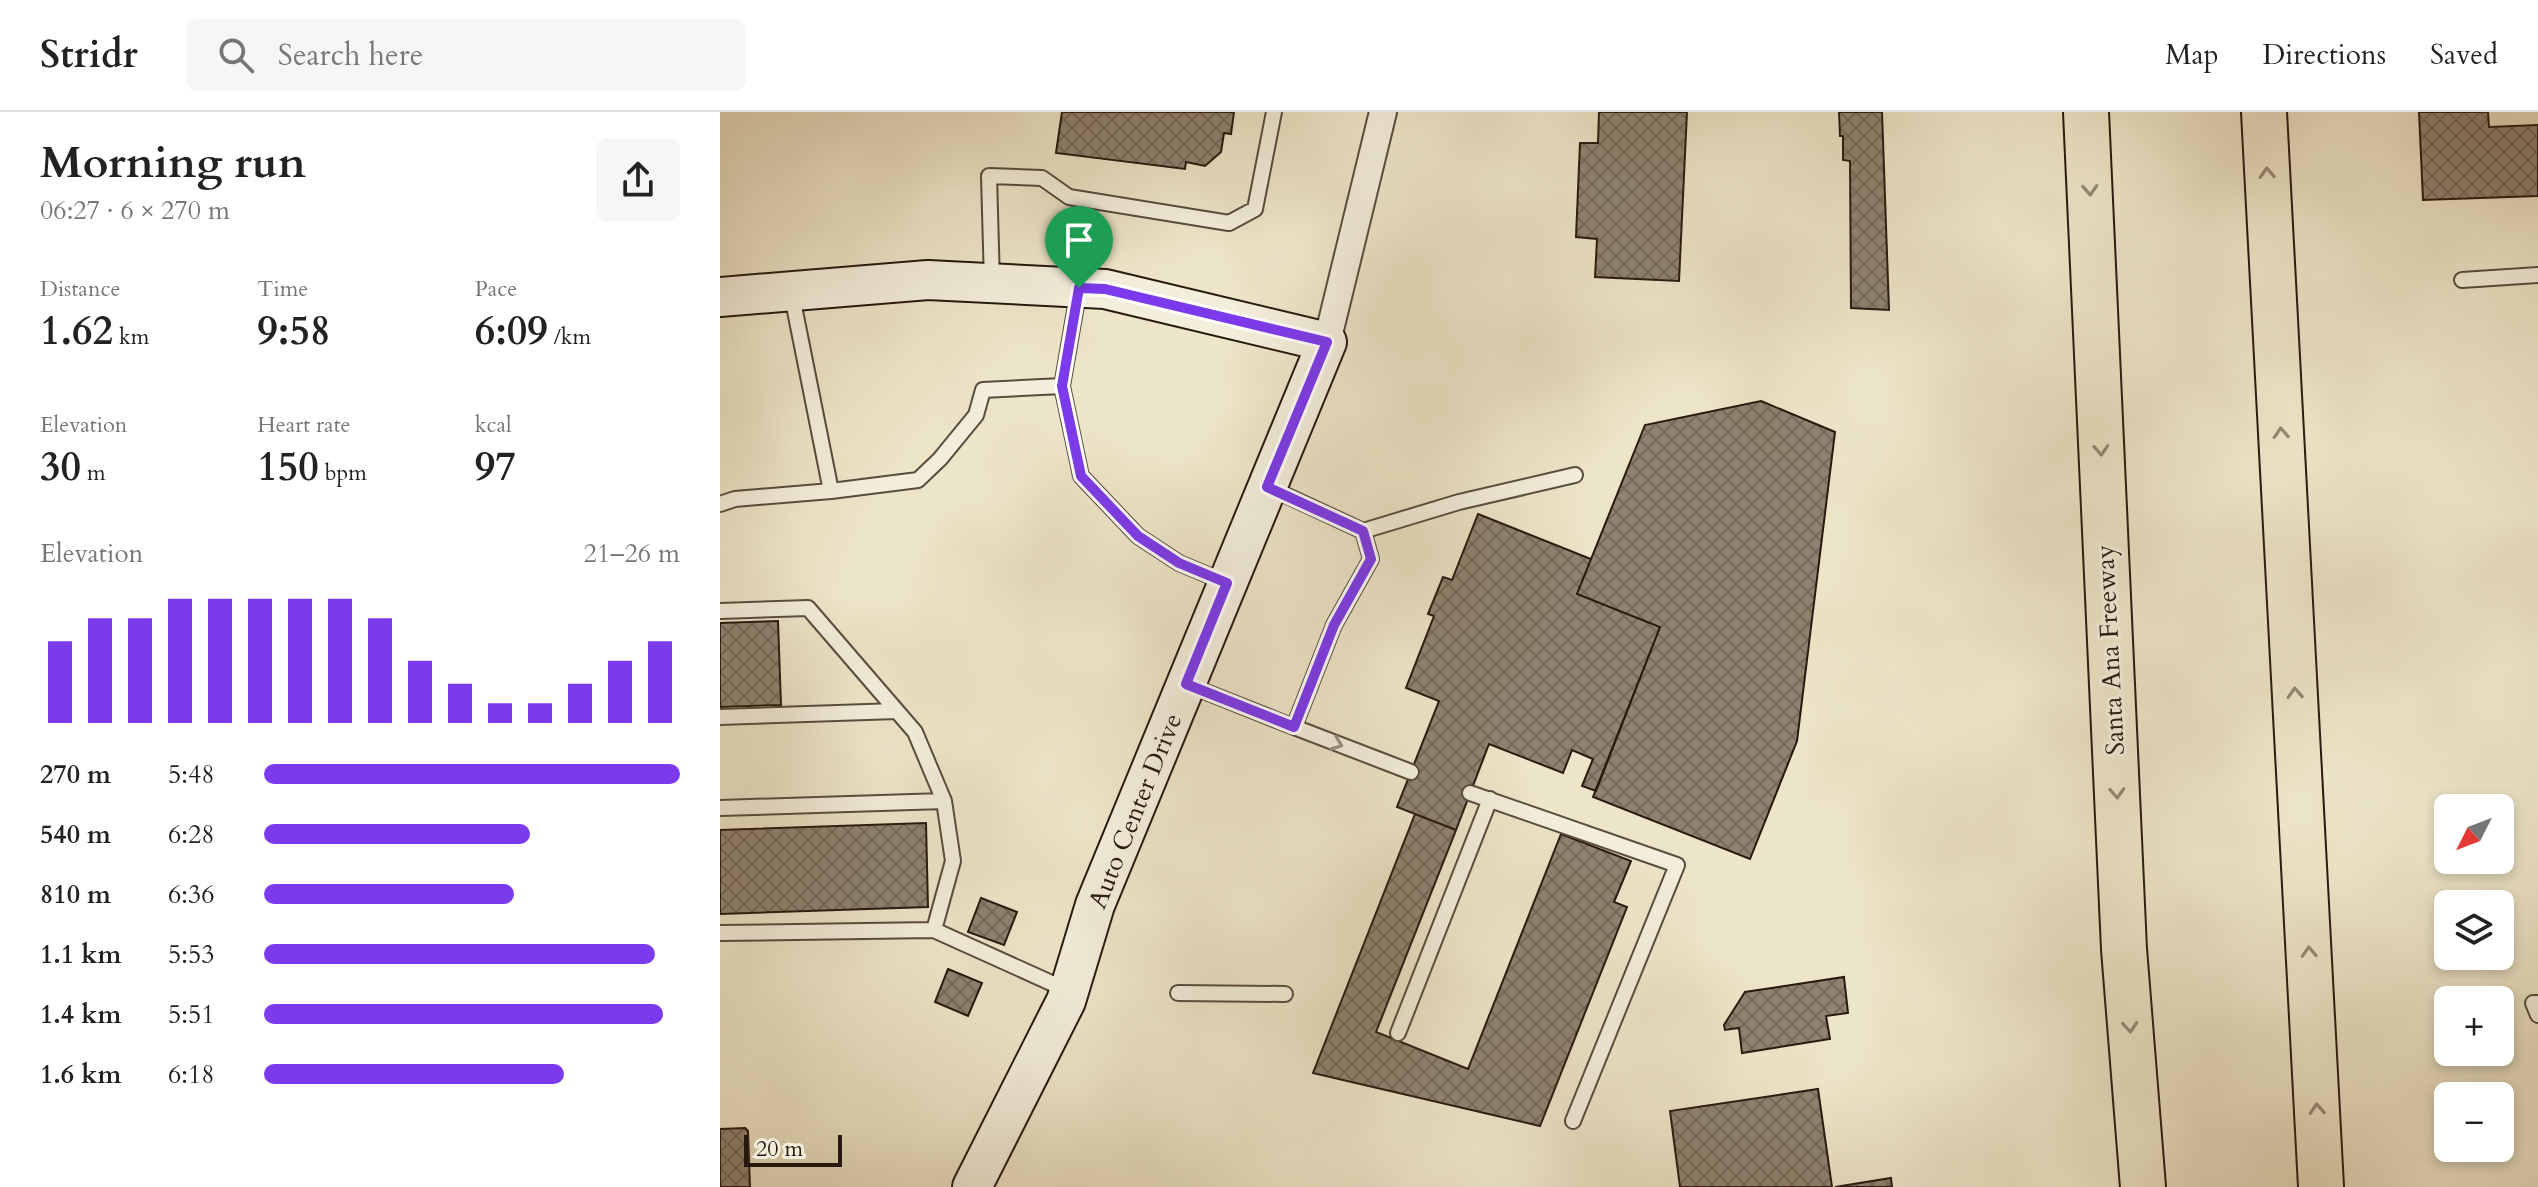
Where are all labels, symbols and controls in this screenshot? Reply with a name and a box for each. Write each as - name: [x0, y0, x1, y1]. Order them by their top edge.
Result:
- search box: [186, 19, 746, 91]
- text: Stridr: [40, 29, 138, 81]
- icon: search: [214, 33, 258, 77]
- text: Search here: [278, 35, 423, 76]
- text: Map: [2165, 36, 2219, 74]
- text: Directions: [2263, 36, 2386, 74]
- text: Saved: [2430, 36, 2498, 74]
- text: Morning run: [40, 133, 306, 193]
- button: share: [596, 138, 680, 222]
- one-way arrow: [2259, 166, 2276, 179]
- one-way arrow: [2081, 184, 2098, 197]
- text: 06:27 · 6 × 270 m: [40, 193, 230, 228]
- pin: [1045, 206, 1113, 288]
- icon: arrive: [1057, 218, 1101, 262]
- text: Distance: [40, 274, 120, 304]
- text: Time: [257, 274, 308, 304]
- text: Pace: [475, 274, 517, 304]
- text: 1.62: [40, 304, 113, 359]
- text: 9:58: [257, 304, 330, 359]
- text: 6:09: [475, 304, 548, 359]
- text: km: [113, 322, 149, 352]
- text: /km: [548, 322, 591, 352]
- text: Elevation: [40, 410, 127, 440]
- text: Heart rate: [257, 410, 351, 440]
- text: kcal: [475, 410, 512, 440]
- one-way arrow: [2273, 426, 2290, 439]
- text: 30: [40, 440, 81, 495]
- text: 150: [257, 440, 319, 495]
- text: 97: [475, 440, 516, 495]
- one-way arrow: [2093, 444, 2110, 457]
- text: m: [81, 458, 106, 488]
- text: bpm: [319, 458, 367, 488]
- text: Elevation: [40, 536, 143, 571]
- text: 21–26 m: [583, 536, 680, 571]
- street label: Santa Ana Freeway: [2087, 544, 2133, 756]
- one-way arrow: [2287, 686, 2304, 699]
- street label: Auto Center Drive: [1080, 708, 1190, 914]
- one-way arrow: [1329, 734, 1343, 750]
- text: 270 m: [40, 757, 111, 792]
- text: 5:48: [168, 757, 215, 792]
- one-way arrow: [2108, 787, 2125, 800]
- north arrow: [2434, 794, 2514, 874]
- map controls: [2434, 794, 2514, 1162]
- text: 540 m: [40, 817, 111, 852]
- text: 6:28: [168, 817, 215, 852]
- text: 810 m: [40, 877, 111, 912]
- text: 6:36: [168, 877, 215, 912]
- button: layers: [2434, 890, 2514, 970]
- text: 1.1 km: [40, 937, 121, 972]
- text: 5:53: [168, 937, 215, 972]
- one-way arrow: [2301, 945, 2318, 958]
- button: +: [2434, 986, 2514, 1066]
- text: 1.4 km: [40, 997, 121, 1032]
- text: 5:51: [168, 997, 215, 1032]
- one-way arrow: [2121, 1021, 2138, 1034]
- text: 1.6 km: [40, 1057, 121, 1092]
- text: 6:18: [168, 1057, 215, 1092]
- button: −: [2434, 1082, 2514, 1162]
- one-way arrow: [2309, 1102, 2326, 1115]
- scale bar: [744, 1131, 842, 1167]
- text: 20 m: [756, 1134, 803, 1164]

